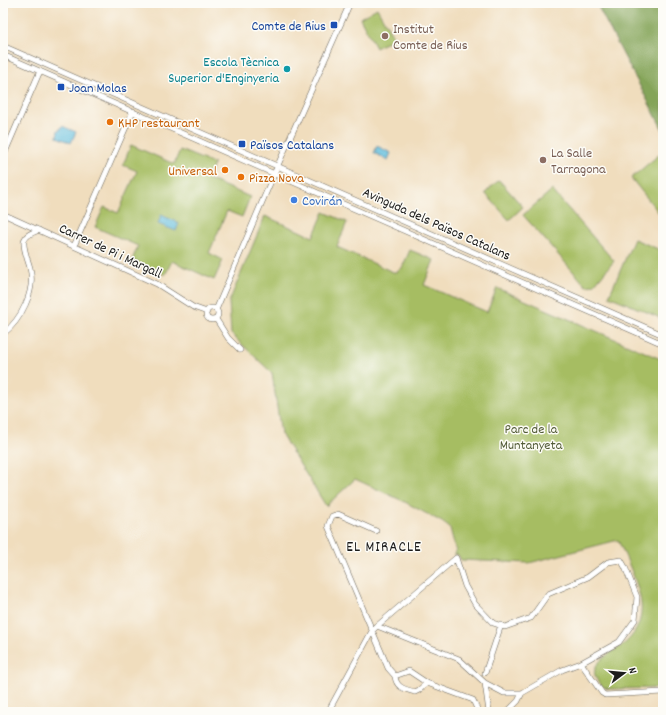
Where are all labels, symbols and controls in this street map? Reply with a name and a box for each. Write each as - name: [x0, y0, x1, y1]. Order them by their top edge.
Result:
- place label: Comte de Rius: [251, 17, 326, 37]
- marker: Comte de Rius: [329, 20, 339, 30]
- place label: Institut Comte de Rius: [393, 20, 468, 56]
- marker: Institut Comte de Rius: [380, 31, 390, 41]
- place label: Escola Tècnica Superior d'Enginyeria: [168, 53, 279, 89]
- marker: Escola Tècnica Superior d'Enginyeria: [282, 64, 292, 74]
- place label: Joan Molas: [69, 79, 127, 99]
- marker: Joan Molas: [56, 82, 66, 92]
- place label: KHP restaurant: [118, 114, 200, 134]
- marker: KHP restaurant: [105, 117, 115, 127]
- place label: Països Catalans: [250, 136, 334, 156]
- marker: Països Catalans: [237, 139, 247, 149]
- place label: La Salle Tarragona: [551, 144, 606, 180]
- marker: La Salle Tarragona: [538, 155, 548, 165]
- place label: Universal: [168, 162, 218, 182]
- marker: Universal: [220, 165, 230, 175]
- place label: Pizza Nova: [249, 169, 304, 189]
- marker: Pizza Nova: [236, 172, 246, 182]
- street label: Avinguda dels Països Catalans: [359, 183, 514, 267]
- place label: Covirán: [302, 192, 342, 212]
- marker: Covirán: [289, 195, 299, 205]
- street label: Carrer de Pi i Margall: [55, 219, 166, 285]
- park label: Parc de la Muntanyeta: [500, 420, 563, 456]
- district label: EL MIRACLE: [346, 537, 422, 559]
- north arrow: [604, 653, 644, 693]
- text: N: [623, 666, 640, 676]

